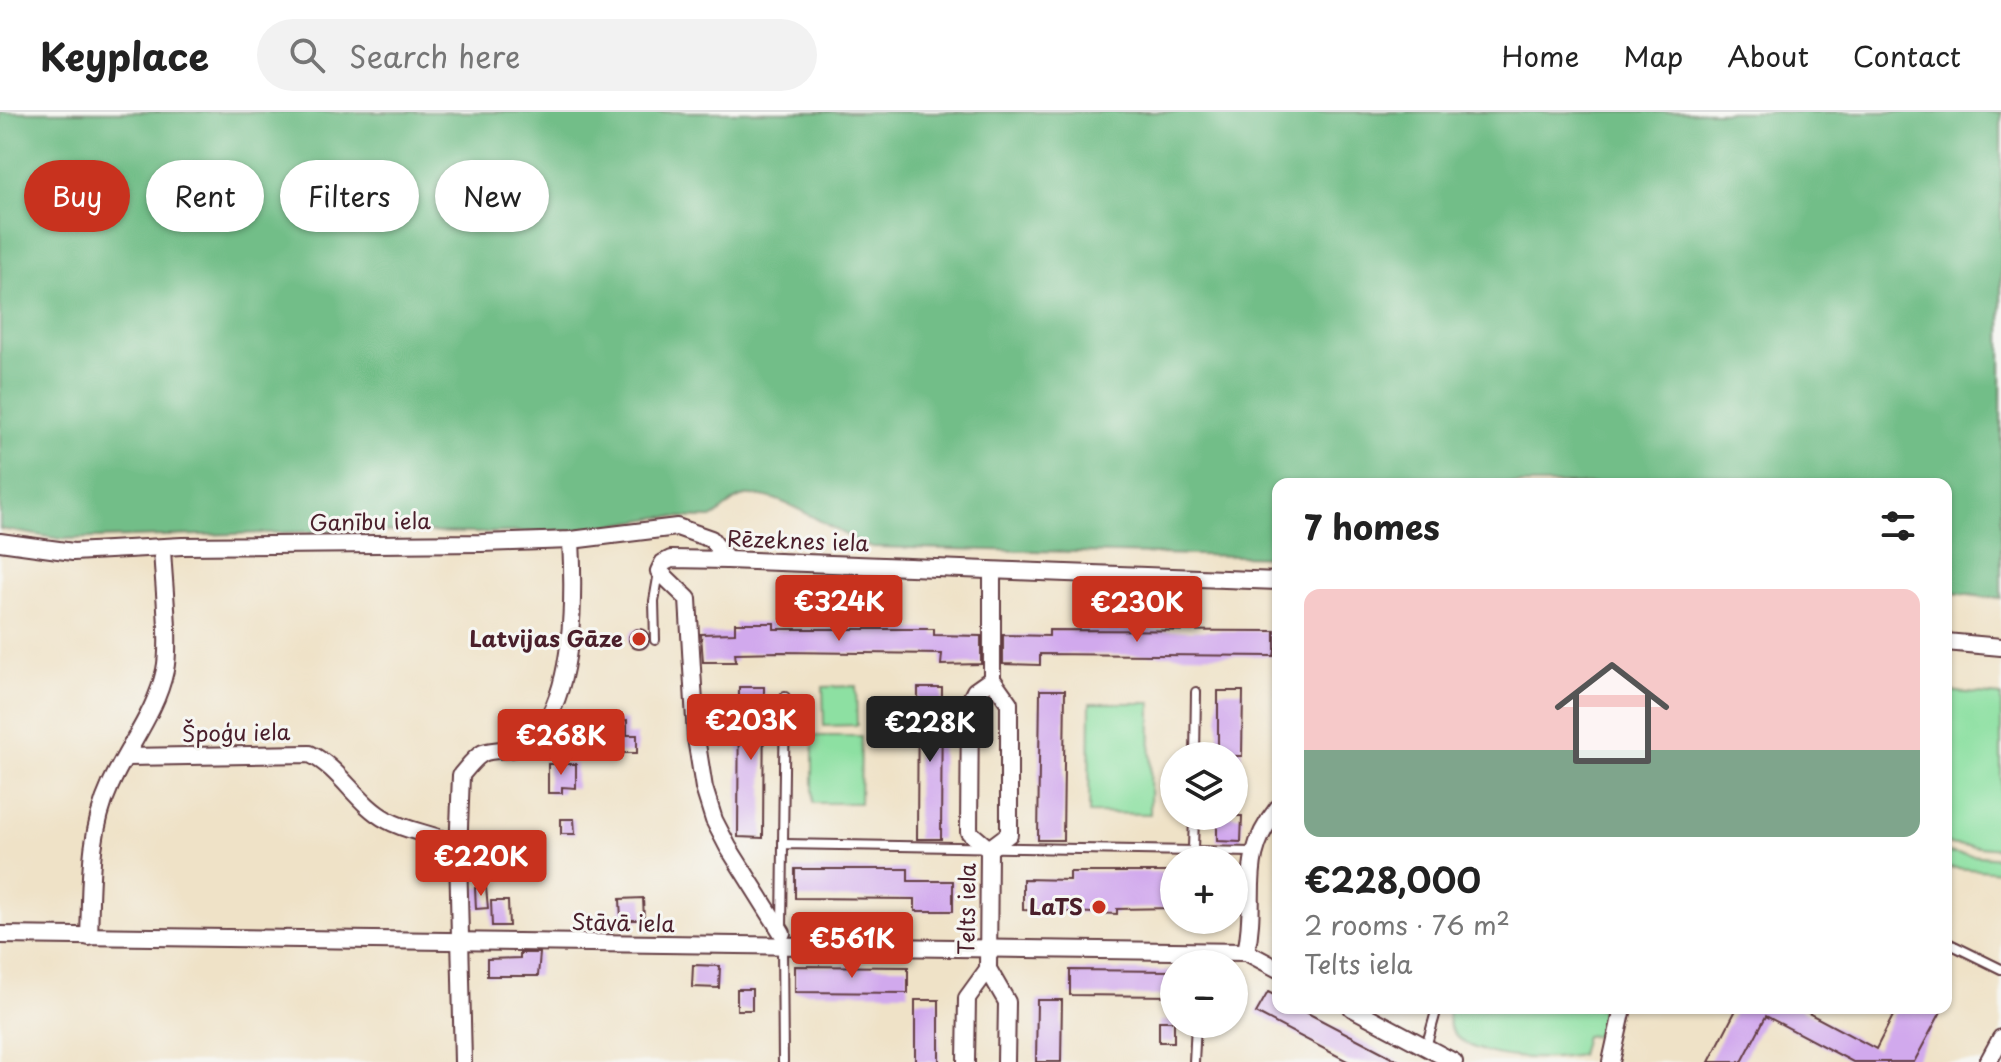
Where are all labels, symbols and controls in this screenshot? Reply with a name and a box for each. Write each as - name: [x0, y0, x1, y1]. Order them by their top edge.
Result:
- search box: [257, 19, 817, 91]
- text: Keyplace: [40, 27, 209, 84]
- icon: search: [285, 33, 329, 77]
- text: Search here: [349, 33, 521, 78]
- text: Home: [1501, 34, 1579, 77]
- text: Map: [1623, 34, 1683, 77]
- text: About: [1727, 34, 1809, 77]
- text: Contact: [1853, 34, 1961, 77]
- chip: Buy: [24, 160, 130, 232]
- chip: Rent: [146, 160, 264, 232]
- chip: Filters: [280, 160, 419, 232]
- chip: New: [435, 160, 549, 232]
- text: 7 homes: [1304, 500, 1440, 552]
- street label: Ganību iela: [309, 503, 431, 538]
- icon: filters: [1876, 504, 1920, 548]
- street label: Rēzeknes iela: [727, 521, 870, 558]
- pin: €324K: [783, 575, 895, 643]
- pin: €230K: [1081, 576, 1193, 644]
- text: €324K: [793, 581, 885, 620]
- text: €230K: [1090, 582, 1184, 621]
- place label: Latvijas Gāze: [470, 621, 623, 654]
- marker: Latvijas Gāze: [630, 630, 648, 648]
- icon: home: [1540, 641, 1684, 785]
- pin: €203K: [695, 694, 807, 762]
- pin: €228K: [874, 696, 986, 764]
- text: €203K: [705, 700, 797, 739]
- text: €228K: [884, 702, 976, 741]
- pin: €268K: [505, 709, 617, 777]
- street label: Špoģu iela: [181, 714, 291, 749]
- text: €268K: [516, 715, 606, 754]
- map controls: [1160, 742, 1248, 1038]
- button: layers: [1160, 742, 1248, 830]
- pin: €220K: [425, 830, 537, 898]
- text: €220K: [433, 836, 529, 875]
- button: +: [1160, 846, 1248, 934]
- text: €228,000: [1304, 853, 1481, 905]
- street label: Telts iela: [948, 862, 983, 955]
- place label: LaTS: [1029, 889, 1083, 922]
- marker: LaTS: [1090, 898, 1108, 916]
- street label: Stāvā iela: [571, 904, 676, 939]
- text: 2 rooms · 76 m²: [1304, 905, 1510, 944]
- pin: €561K: [796, 912, 908, 980]
- text: €561K: [809, 918, 895, 957]
- text: Telts iela: [1304, 944, 1413, 983]
- button: −: [1160, 950, 1248, 1038]

